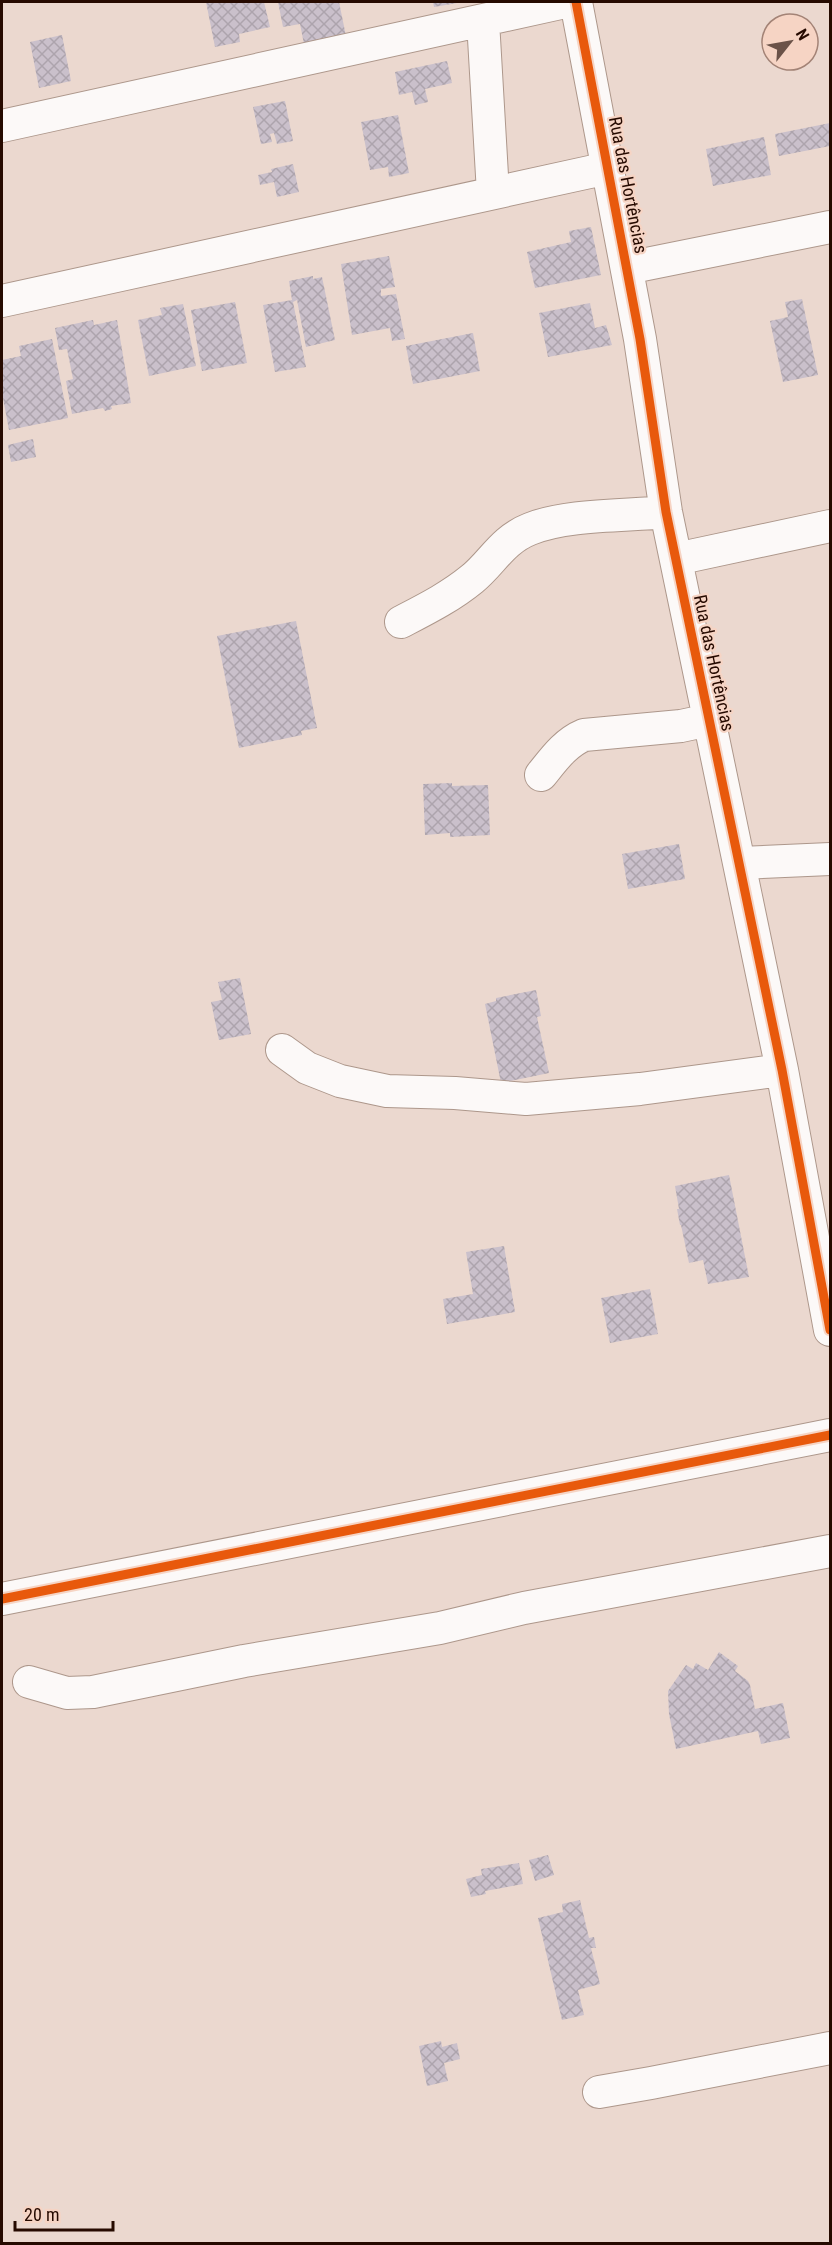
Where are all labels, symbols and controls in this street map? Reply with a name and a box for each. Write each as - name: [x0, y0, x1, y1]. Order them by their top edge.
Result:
- north arrow: [760, 12, 820, 72]
- text: N: [792, 25, 813, 44]
- street label: Rua das Hortências: [605, 115, 652, 255]
- street label: Rua das Hortências: [690, 593, 739, 733]
- scale bar: [15, 2194, 112, 2232]
- text: 20 m: [24, 2204, 59, 2225]

